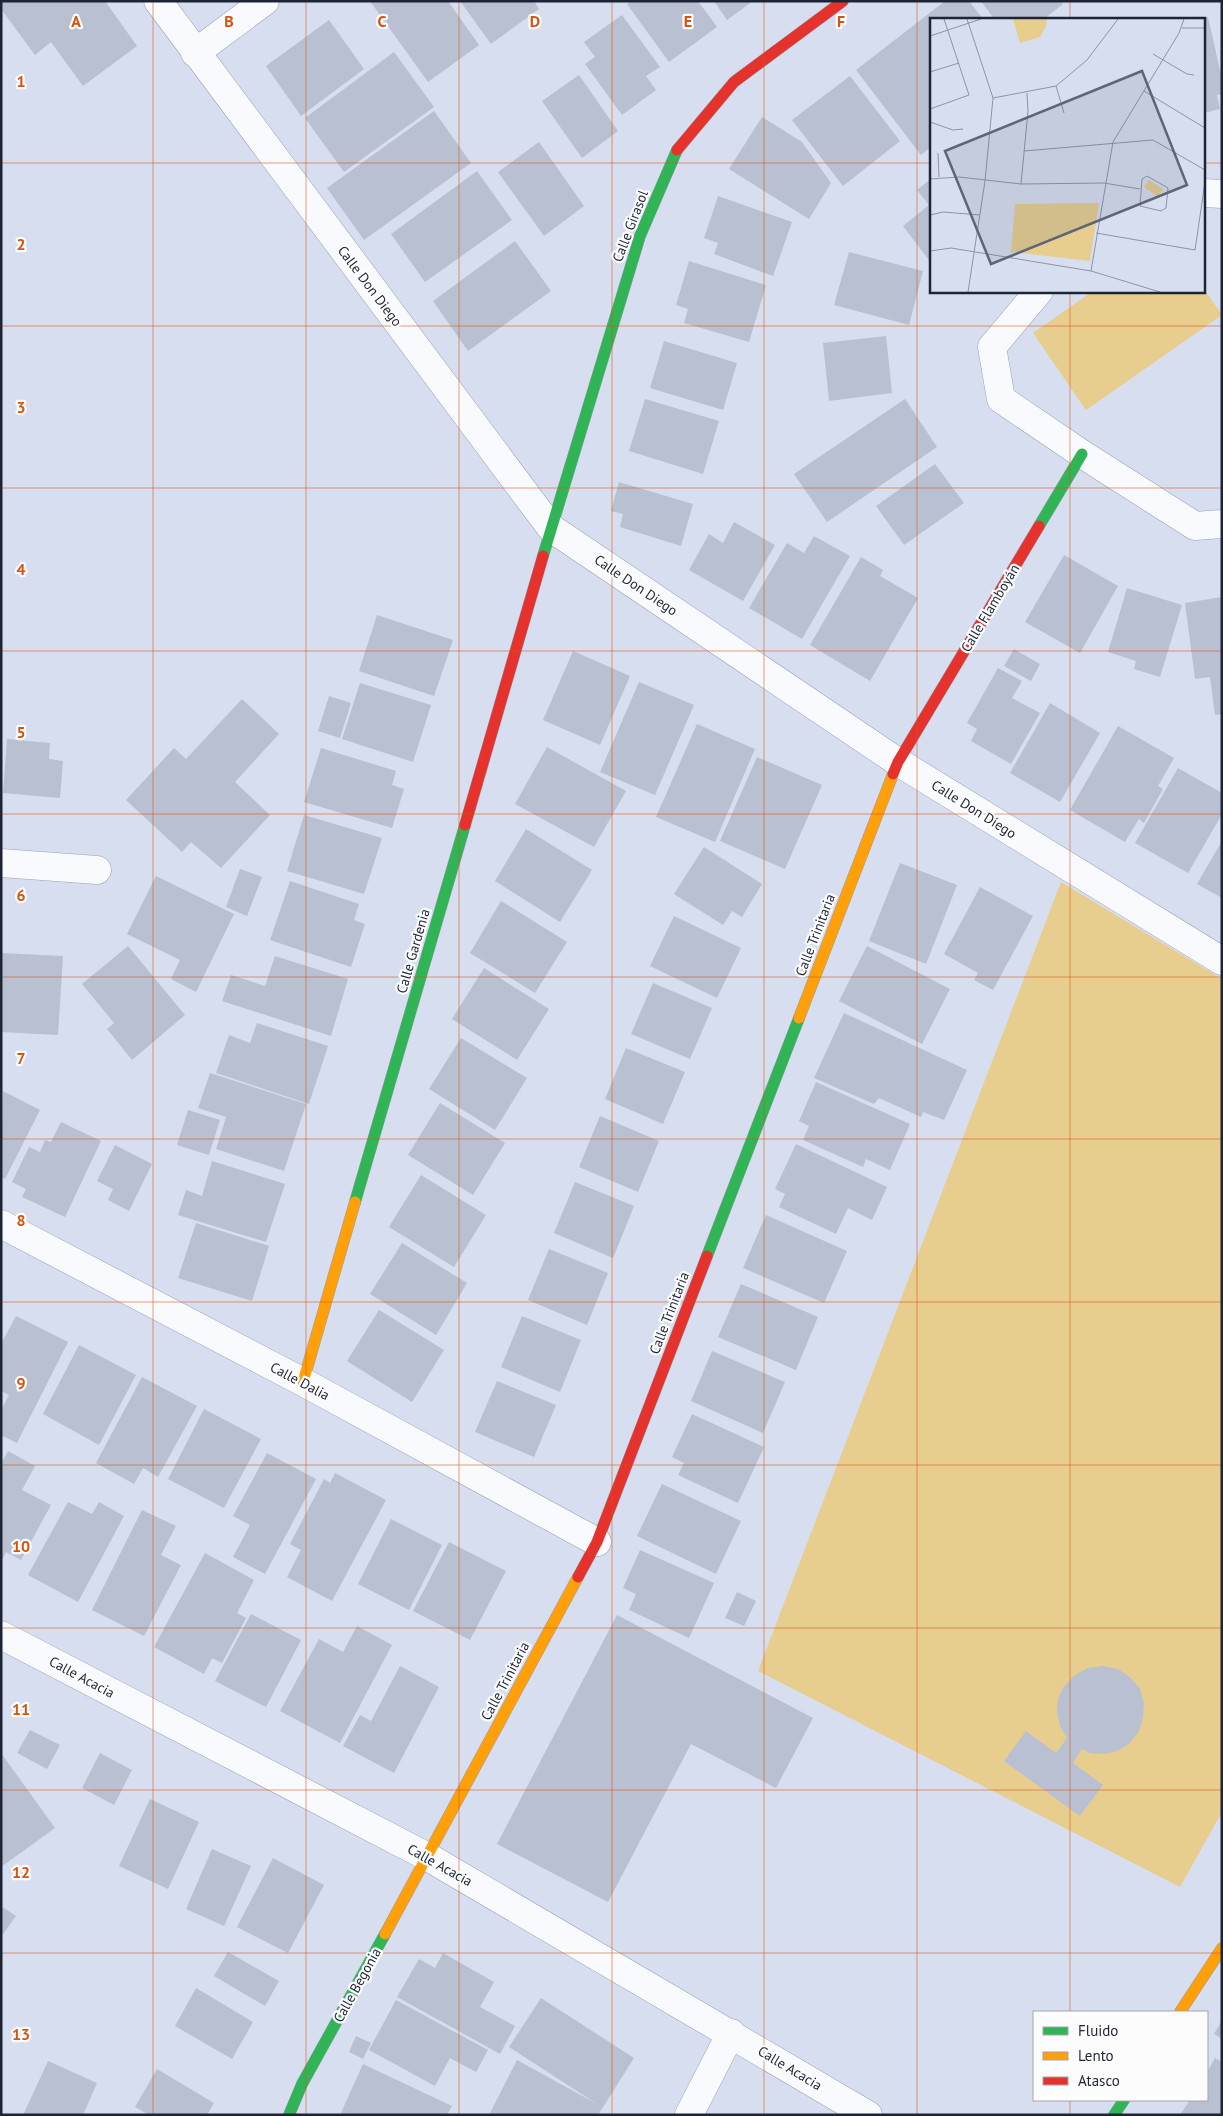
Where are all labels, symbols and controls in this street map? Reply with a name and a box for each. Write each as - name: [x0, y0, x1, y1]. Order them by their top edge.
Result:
- text: A: [71, 11, 81, 31]
- text: B: [224, 11, 234, 31]
- text: C: [378, 11, 387, 31]
- text: D: [530, 11, 540, 31]
- text: E: [684, 11, 692, 31]
- text: F: [837, 11, 845, 31]
- inset map: [930, 18, 1206, 292]
- text: 1: [16, 71, 26, 91]
- street label: Calle Girasol: [608, 188, 652, 264]
- text: 2: [16, 234, 26, 254]
- street label: Calle Don Diego: [334, 242, 406, 330]
- text: 3: [16, 397, 26, 417]
- street label: Calle Don Diego: [591, 551, 681, 619]
- text: 4: [16, 559, 26, 579]
- street label: Calle Flamboyán: [957, 561, 1023, 655]
- text: 5: [16, 722, 26, 742]
- street label: Calle Don Diego: [928, 776, 1020, 842]
- text: 6: [16, 885, 26, 905]
- street label: Calle Trinitaria: [791, 891, 839, 979]
- street label: Calle Gardenia: [392, 907, 434, 995]
- text: 7: [16, 1048, 26, 1068]
- text: 8: [16, 1210, 26, 1230]
- street label: Calle Trinitaria: [645, 1269, 693, 1357]
- street label: Calle Dalia: [267, 1358, 333, 1404]
- text: 9: [16, 1373, 26, 1393]
- text: 10: [12, 1536, 30, 1556]
- street label: Calle Trinitaria: [477, 1638, 533, 1723]
- street label: Calle Acacia: [46, 1652, 118, 1702]
- text: 11: [12, 1699, 30, 1719]
- street label: Calle Acacia: [404, 1840, 476, 1890]
- text: 12: [12, 1862, 30, 1882]
- street label: Calle Begonia: [329, 1945, 385, 2025]
- legend: [1033, 2011, 1208, 2101]
- text: Fluido: [1078, 2021, 1118, 2040]
- text: 13: [12, 2024, 30, 2044]
- street label: Calle Acacia: [755, 2042, 825, 2094]
- text: Lento: [1078, 2046, 1114, 2065]
- text: Atasco: [1078, 2071, 1120, 2090]

